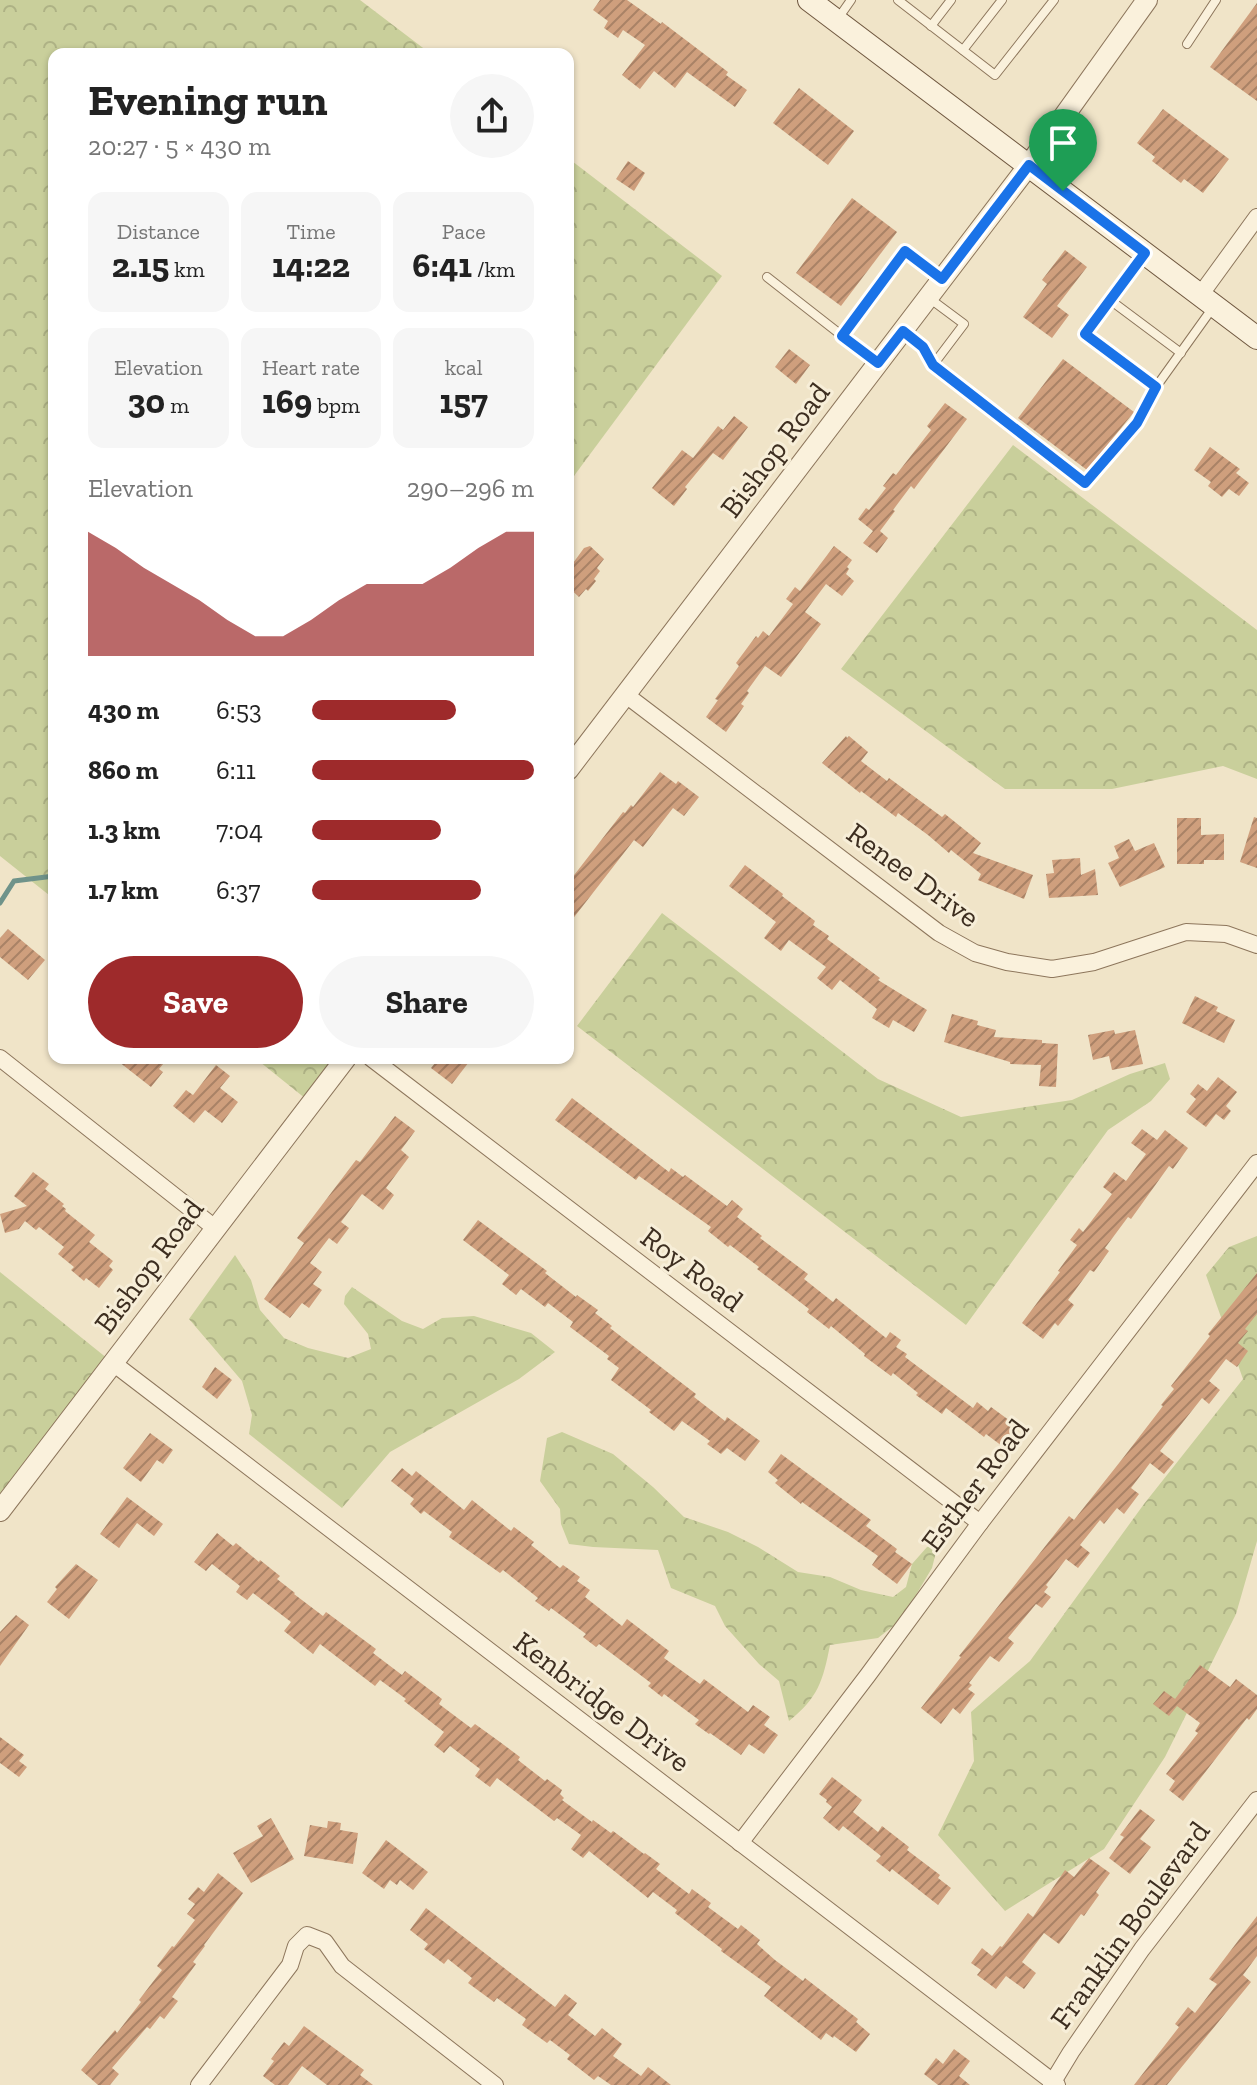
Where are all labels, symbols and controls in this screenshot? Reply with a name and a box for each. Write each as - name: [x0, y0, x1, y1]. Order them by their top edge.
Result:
- text: Evening run: [88, 73, 328, 126]
- button: share: [450, 74, 534, 158]
- pin: [1029, 109, 1097, 191]
- icon: arrive: [1041, 121, 1085, 165]
- text: 20:27 · 5 × 430 m: [88, 130, 271, 162]
- text: Distance: [117, 218, 200, 245]
- text: Time: [286, 218, 336, 245]
- text: Pace: [442, 218, 485, 245]
- text: 2.15: [112, 245, 169, 286]
- text: 14:22: [272, 245, 350, 286]
- text: 6:41: [412, 245, 472, 286]
- text: km: [169, 256, 205, 283]
- text: /km: [472, 256, 515, 283]
- text: Elevation: [114, 354, 203, 381]
- text: Heart rate: [262, 354, 360, 381]
- text: kcal: [445, 354, 483, 381]
- street label: Bishop Road: [713, 375, 838, 525]
- text: 30: [127, 381, 165, 422]
- text: 169: [262, 381, 312, 422]
- text: 157: [440, 381, 488, 422]
- text: m: [165, 392, 189, 419]
- text: bpm: [312, 392, 360, 419]
- text: Elevation: [88, 472, 193, 504]
- text: 290–296 m: [407, 472, 534, 504]
- text: 430 m: [88, 694, 159, 726]
- text: 6:53: [216, 694, 262, 726]
- text: 860 m: [88, 754, 159, 786]
- text: 6:11: [216, 754, 256, 786]
- text: 1.3 km: [88, 814, 160, 846]
- text: 7:04: [216, 814, 263, 846]
- street label: Renee Drive: [840, 815, 986, 935]
- text: 1.7 km: [88, 874, 159, 906]
- text: 6:37: [216, 874, 261, 906]
- button: Save: [88, 956, 303, 1048]
- button: Share: [319, 956, 534, 1048]
- street label: Bishop Road: [87, 1191, 212, 1341]
- street label: Roy Road: [634, 1219, 751, 1320]
- street label: Esther Road: [914, 1411, 1037, 1558]
- street label: Kenbridge Drive: [507, 1624, 697, 1780]
- street label: Franklin Boulevard: [1043, 1814, 1218, 2036]

